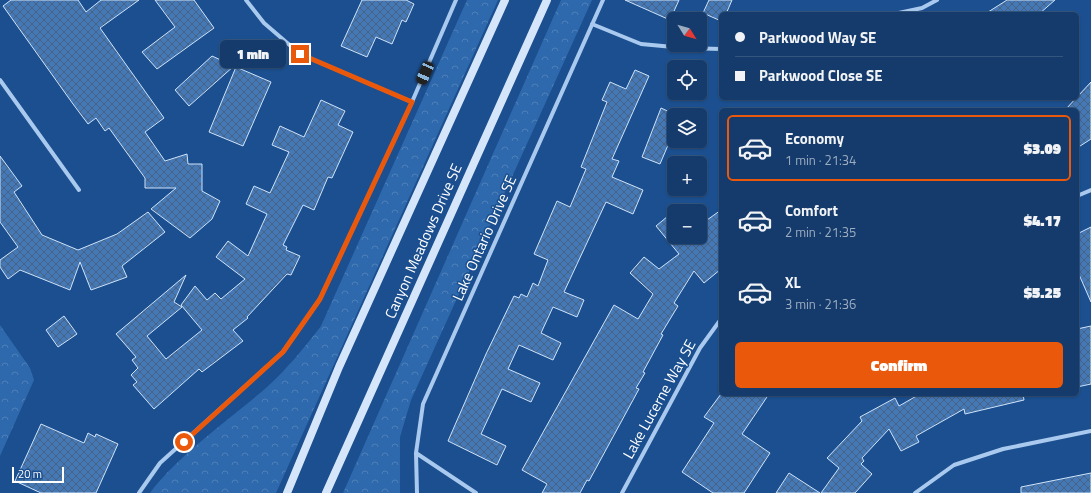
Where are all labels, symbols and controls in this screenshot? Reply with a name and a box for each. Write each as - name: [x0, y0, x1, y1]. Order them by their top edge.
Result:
- north arrow: [667, 12, 707, 52]
- map controls: [667, 12, 707, 244]
- text: Parkwood Way SE: [759, 26, 876, 49]
- callout: 1 min: [220, 40, 286, 68]
- text: 1 min: [237, 44, 269, 64]
- route end: [291, 45, 309, 63]
- car: [415, 60, 435, 86]
- button: locate: [667, 60, 707, 100]
- text: Parkwood Close SE: [759, 64, 882, 87]
- button: layers: [667, 108, 707, 148]
- text: Economy: [785, 127, 844, 150]
- icon: car: [737, 130, 773, 166]
- text: $3.09: [1024, 137, 1061, 160]
- text: 1 min · 21:34: [785, 150, 856, 170]
- button: +: [667, 156, 707, 196]
- street label: Canyon Meadows Drive SE: [378, 160, 468, 322]
- street label: Lake Ontario Drive SE: [446, 171, 522, 305]
- text: Comfort: [785, 199, 838, 222]
- icon: car: [737, 202, 773, 238]
- button: −: [667, 204, 707, 244]
- text: $4.17: [1024, 209, 1061, 232]
- text: 2 min · 21:35: [785, 222, 856, 242]
- text: XL: [785, 271, 801, 294]
- icon: car: [737, 274, 773, 310]
- text: $5.25: [1024, 281, 1061, 304]
- text: 3 min · 21:36: [785, 294, 856, 314]
- street label: Lake Lucerne Way SE: [617, 335, 701, 463]
- button: Confirm: [735, 342, 1063, 388]
- route start: [175, 433, 193, 451]
- scale bar: [12, 465, 64, 484]
- text: 20 m: [18, 466, 42, 482]

